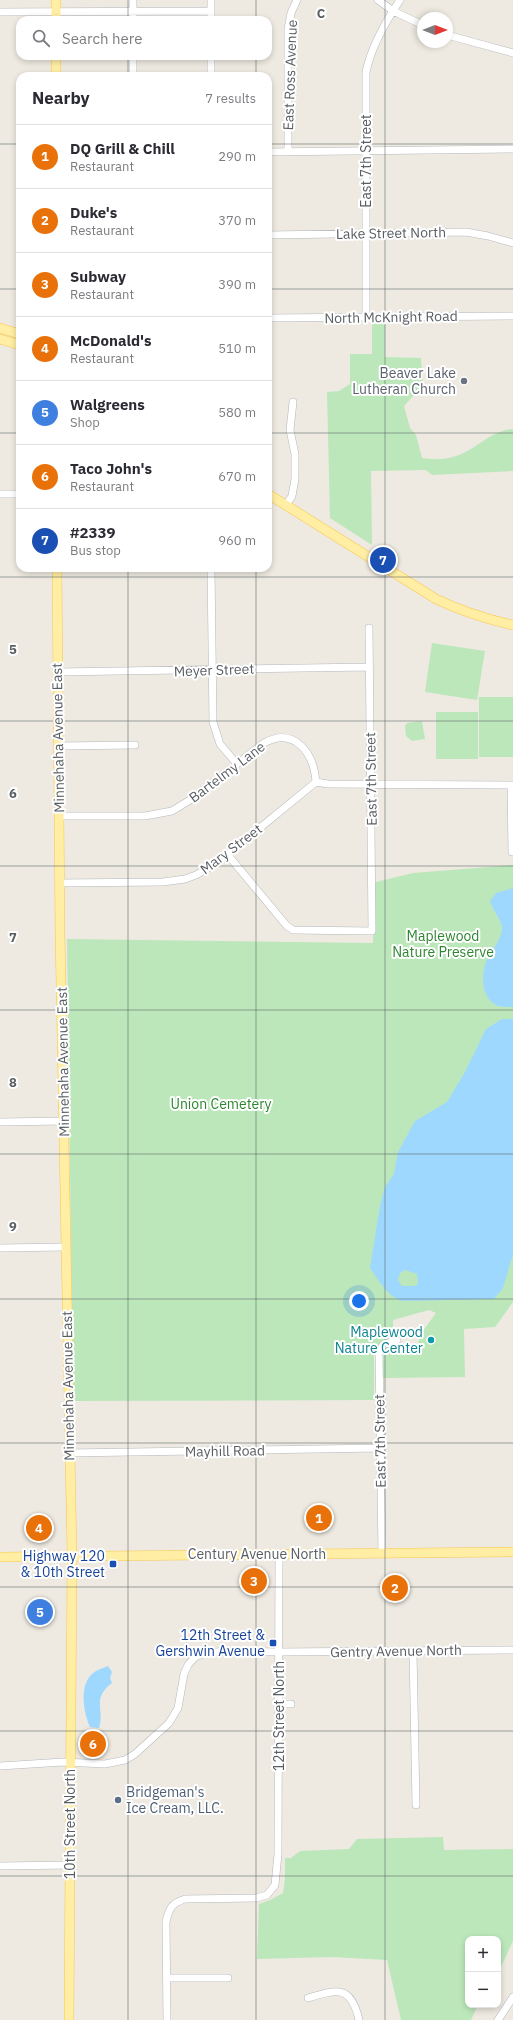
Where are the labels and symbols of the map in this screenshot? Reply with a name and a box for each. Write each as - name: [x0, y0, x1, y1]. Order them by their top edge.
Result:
- text: C: [317, 5, 326, 22]
- north arrow: [417, 12, 453, 48]
- street label: East Ross Avenue: [279, 19, 301, 131]
- street label: East 7th Street: [357, 114, 375, 208]
- street label: Lake Street North: [336, 223, 446, 243]
- street label: North McKnight Road: [324, 307, 458, 327]
- place label: Beaver Lake Lutheran Church: [352, 364, 456, 398]
- marker: Beaver Lake Lutheran Church: [459, 376, 469, 386]
- pin: 7: [370, 545, 396, 575]
- text: 5: [9, 641, 17, 658]
- street label: Meyer Street: [173, 660, 255, 680]
- street label: Minnehaha Avenue East: [48, 663, 68, 813]
- street label: East 7th Street: [361, 732, 381, 826]
- street label: Bartelmy Lane: [185, 737, 269, 806]
- text: 6: [9, 785, 17, 802]
- street label: Mary Street: [197, 820, 266, 878]
- park label: Maplewood Nature Preserve: [392, 927, 494, 961]
- text: 7: [9, 929, 17, 946]
- street label: Minnehaha Avenue East: [53, 987, 73, 1137]
- text: 8: [9, 1074, 17, 1091]
- park label: Union Cemetery: [170, 1095, 272, 1113]
- text: 9: [9, 1218, 17, 1235]
- your location: [349, 1291, 369, 1311]
- street label: Minnehaha Avenue East: [58, 1311, 78, 1461]
- place label: Maplewood Nature Center: [335, 1323, 423, 1357]
- marker: Maplewood Nature Center: [426, 1335, 436, 1345]
- street label: East 7th Street: [370, 1394, 390, 1488]
- street label: Mayhill Road: [185, 1441, 265, 1461]
- pin: 1: [306, 1503, 332, 1533]
- pin: 4: [26, 1513, 52, 1543]
- street label: Century Avenue North: [188, 1545, 326, 1563]
- place label: Highway 120 & 10th Street: [21, 1547, 105, 1581]
- marker: Highway 120 & 10th Street: [108, 1559, 118, 1569]
- pin: 3: [241, 1566, 267, 1596]
- pin: 2: [382, 1573, 408, 1603]
- pin: 5: [27, 1597, 53, 1627]
- place label: 12th Street & Gershwin Avenue: [155, 1626, 265, 1660]
- marker: 12th Street & Gershwin Avenue: [268, 1638, 278, 1648]
- street label: Gentry Avenue North: [330, 1641, 462, 1661]
- street label: 12th Street North: [270, 1661, 288, 1771]
- pin: 6: [80, 1729, 106, 1759]
- street label: 10th Street North: [61, 1769, 79, 1879]
- place label: Bridgeman's Ice Cream, LLC.: [126, 1783, 224, 1817]
- marker: Bridgeman's Ice Cream, LLC.: [113, 1795, 123, 1805]

